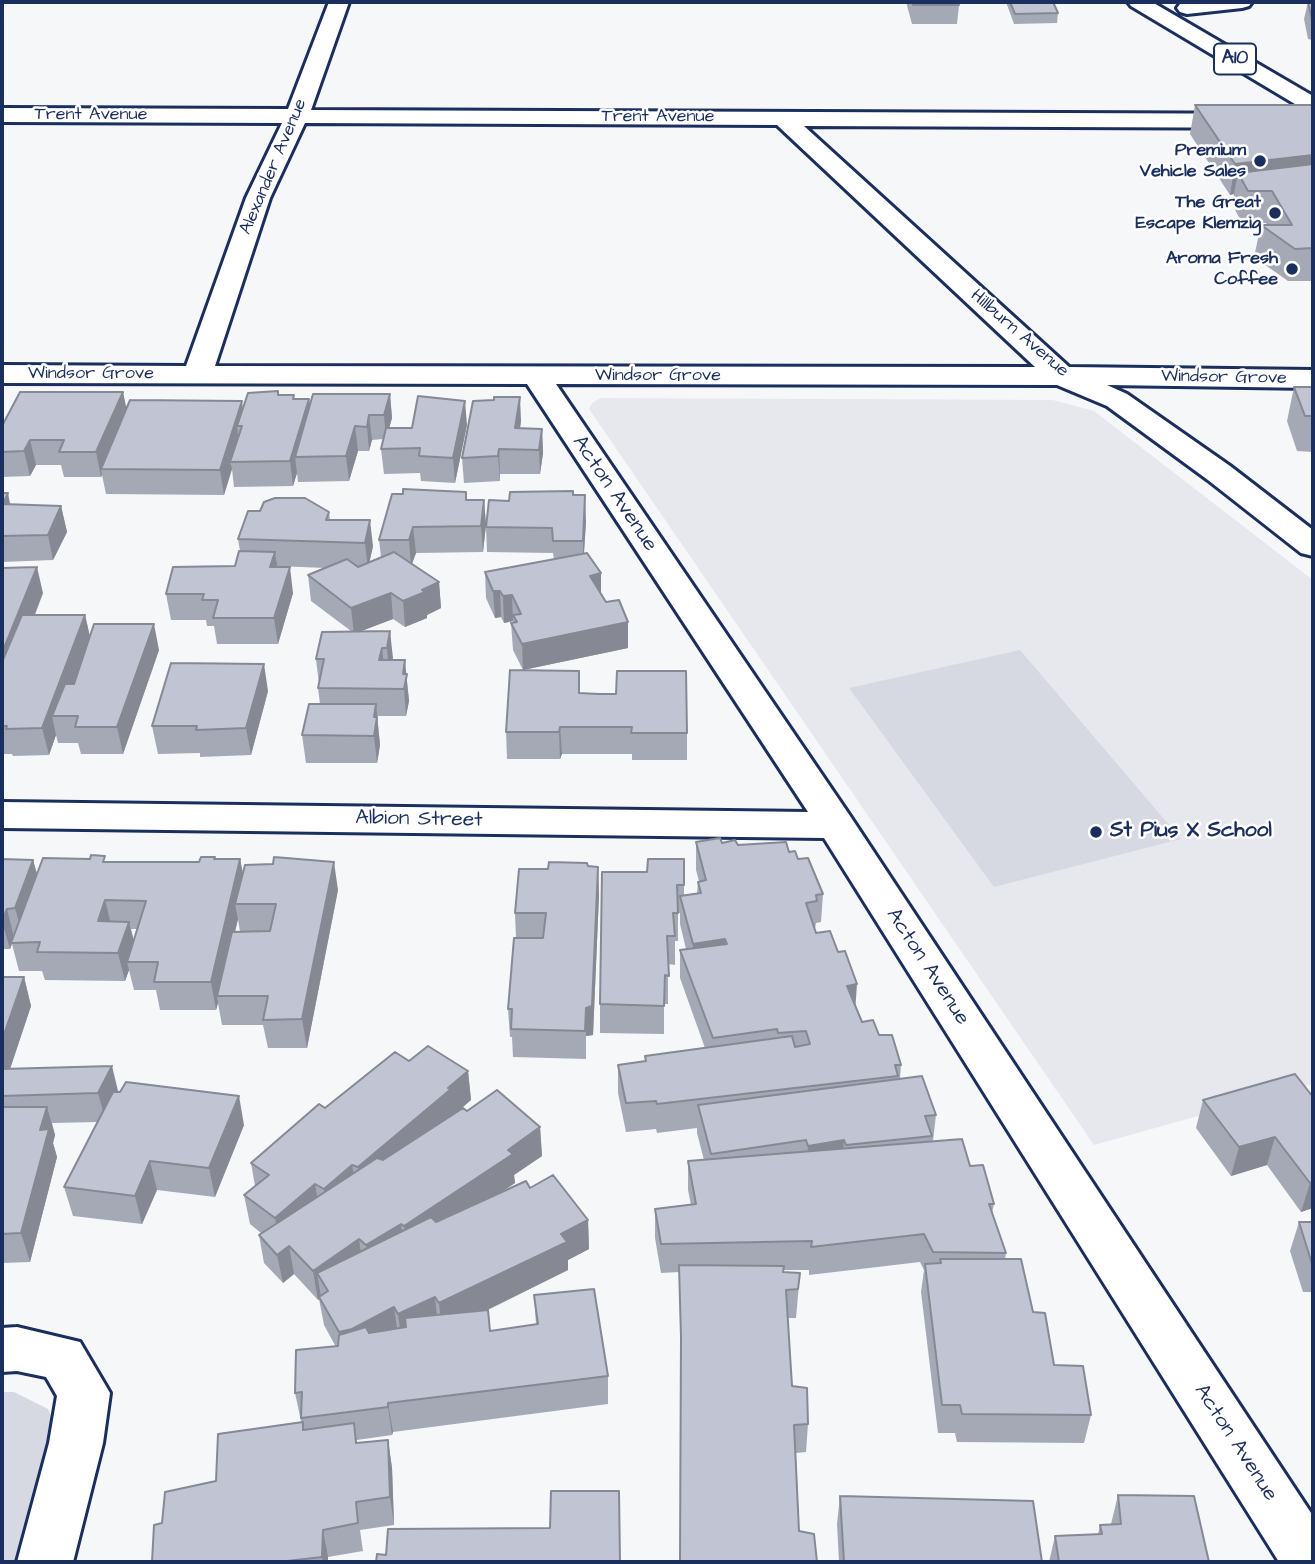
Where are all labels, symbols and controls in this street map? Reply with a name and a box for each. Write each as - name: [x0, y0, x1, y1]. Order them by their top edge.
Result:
- road number: A10: [1214, 44, 1256, 74]
- street label: Alexander Avenue: [236, 96, 312, 238]
- street label: Trent Avenue: [35, 104, 147, 126]
- street label: Trent Avenue: [602, 106, 714, 128]
- place label: Premium Vehicle Sales: [1140, 140, 1246, 182]
- marker: Premium Vehicle Sales: [1252, 153, 1268, 169]
- place label: The Great Escape Klemzig: [1135, 192, 1261, 234]
- marker: The Great Escape Klemzig: [1267, 205, 1283, 221]
- place label: Aroma Fresh Coffee: [1166, 248, 1278, 290]
- marker: Aroma Fresh Coffee: [1284, 261, 1300, 277]
- street label: Hillburn Avenue: [965, 285, 1073, 383]
- street label: Windsor Grove: [28, 363, 154, 385]
- street label: Windsor Grove: [595, 365, 721, 387]
- street label: Windsor Grove: [1161, 366, 1287, 390]
- street label: Acton Avenue: [566, 431, 662, 557]
- street label: Albion Street: [355, 806, 483, 834]
- place label: St Pius X School: [1110, 819, 1272, 845]
- marker: St Pius X School: [1088, 824, 1104, 840]
- street label: Acton Avenue: [880, 904, 974, 1030]
- street label: Acton Avenue: [1188, 1380, 1282, 1506]

